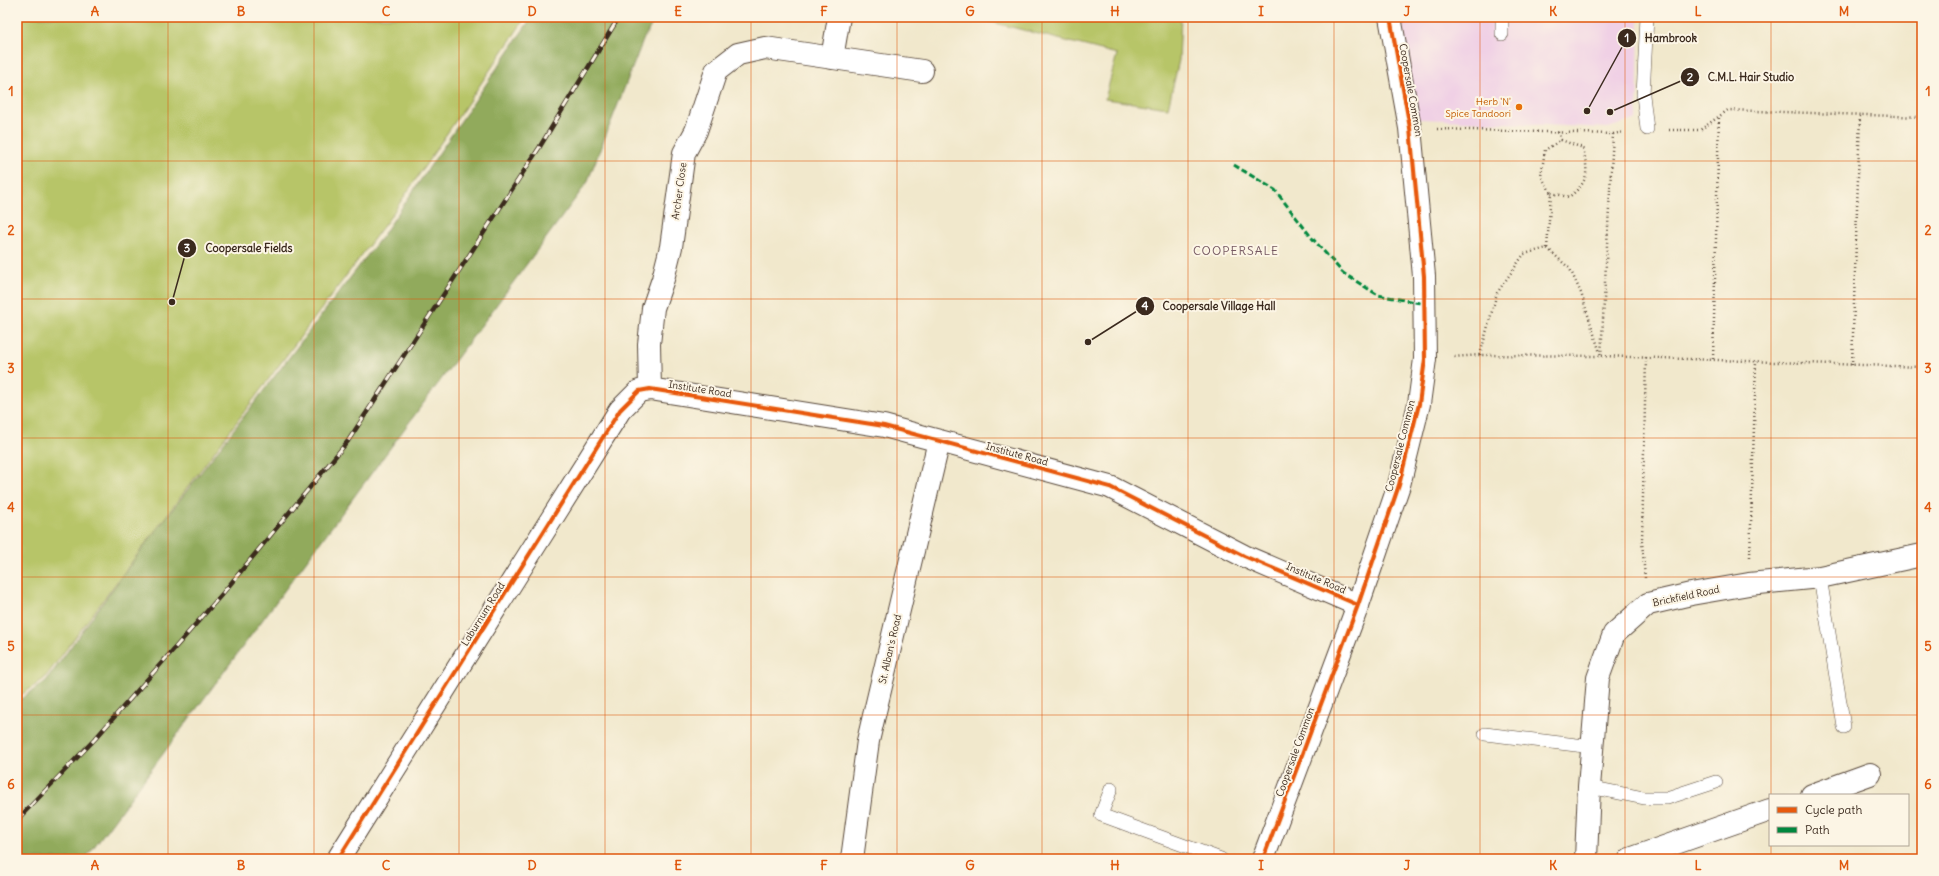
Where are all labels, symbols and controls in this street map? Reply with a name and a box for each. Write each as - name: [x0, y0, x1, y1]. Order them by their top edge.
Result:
- text: A: [91, 3, 100, 20]
- text: B: [237, 3, 246, 20]
- text: C: [382, 3, 391, 20]
- text: D: [527, 3, 537, 20]
- text: E: [674, 3, 682, 20]
- text: F: [820, 3, 828, 20]
- text: G: [965, 3, 975, 20]
- text: H: [1110, 3, 1120, 20]
- text: I: [1258, 3, 1264, 20]
- text: J: [1404, 3, 1411, 20]
- text: K: [1549, 3, 1558, 20]
- text: L: [1694, 3, 1702, 20]
- text: M: [1839, 3, 1849, 20]
- callout: Hambrook: [1617, 27, 1705, 50]
- text: 1: [1625, 30, 1629, 45]
- text: Hambrook: [1645, 31, 1698, 45]
- street label: Coopersale Common: [1396, 42, 1426, 138]
- callout: C.M.L. Hair Studio: [1680, 65, 1802, 88]
- text: 2: [1687, 69, 1694, 84]
- text: C.M.L. Hair Studio: [1708, 70, 1794, 84]
- text: 1: [8, 83, 14, 100]
- text: 1: [1925, 83, 1931, 100]
- place label: Herb 'N' Spice Tandoori: [1445, 95, 1511, 120]
- marker: Herb 'N' Spice Tandoori: [1514, 102, 1524, 112]
- street label: Archer Close: [669, 162, 689, 220]
- text: 2: [7, 222, 15, 239]
- text: 2: [1924, 222, 1932, 239]
- callout: Coopersale Fields: [177, 237, 300, 260]
- text: 3: [184, 240, 191, 255]
- text: Coopersale Fields: [205, 241, 293, 256]
- district label: COOPERSALE: [1193, 243, 1279, 258]
- callout: Coopersale Village Hall: [1135, 295, 1283, 318]
- text: 4: [1142, 298, 1149, 313]
- text: Coopersale Village Hall: [1163, 299, 1275, 314]
- text: 3: [7, 360, 15, 377]
- text: 3: [1924, 360, 1932, 377]
- street label: Institute Road: [667, 378, 733, 400]
- street label: Coopersale Common: [1382, 399, 1418, 493]
- street label: Institute Road: [984, 439, 1050, 469]
- text: 4: [7, 499, 15, 516]
- text: 4: [1924, 499, 1932, 516]
- street label: Institute Road: [1284, 560, 1348, 597]
- street label: Laburnum Road: [458, 580, 508, 648]
- street label: Brickfield Road: [1651, 583, 1721, 609]
- street label: St. Alban's Road: [876, 613, 904, 685]
- text: 5: [7, 638, 15, 655]
- text: 5: [1924, 638, 1932, 655]
- street label: Coopersale Common: [1273, 705, 1317, 798]
- text: 6: [7, 776, 15, 793]
- text: 6: [1924, 776, 1932, 793]
- legend: [1769, 794, 1909, 846]
- text: Cycle path: [1805, 802, 1862, 817]
- text: Path: [1805, 822, 1830, 837]
- text: A: [91, 857, 100, 874]
- text: B: [237, 857, 246, 874]
- text: C: [382, 857, 391, 874]
- text: D: [527, 857, 537, 874]
- text: E: [674, 857, 682, 874]
- text: F: [820, 857, 828, 874]
- text: G: [965, 857, 975, 874]
- text: H: [1110, 857, 1120, 874]
- text: I: [1258, 857, 1264, 874]
- text: J: [1404, 857, 1411, 874]
- text: K: [1549, 857, 1558, 874]
- text: L: [1694, 857, 1702, 874]
- text: M: [1839, 857, 1849, 874]

